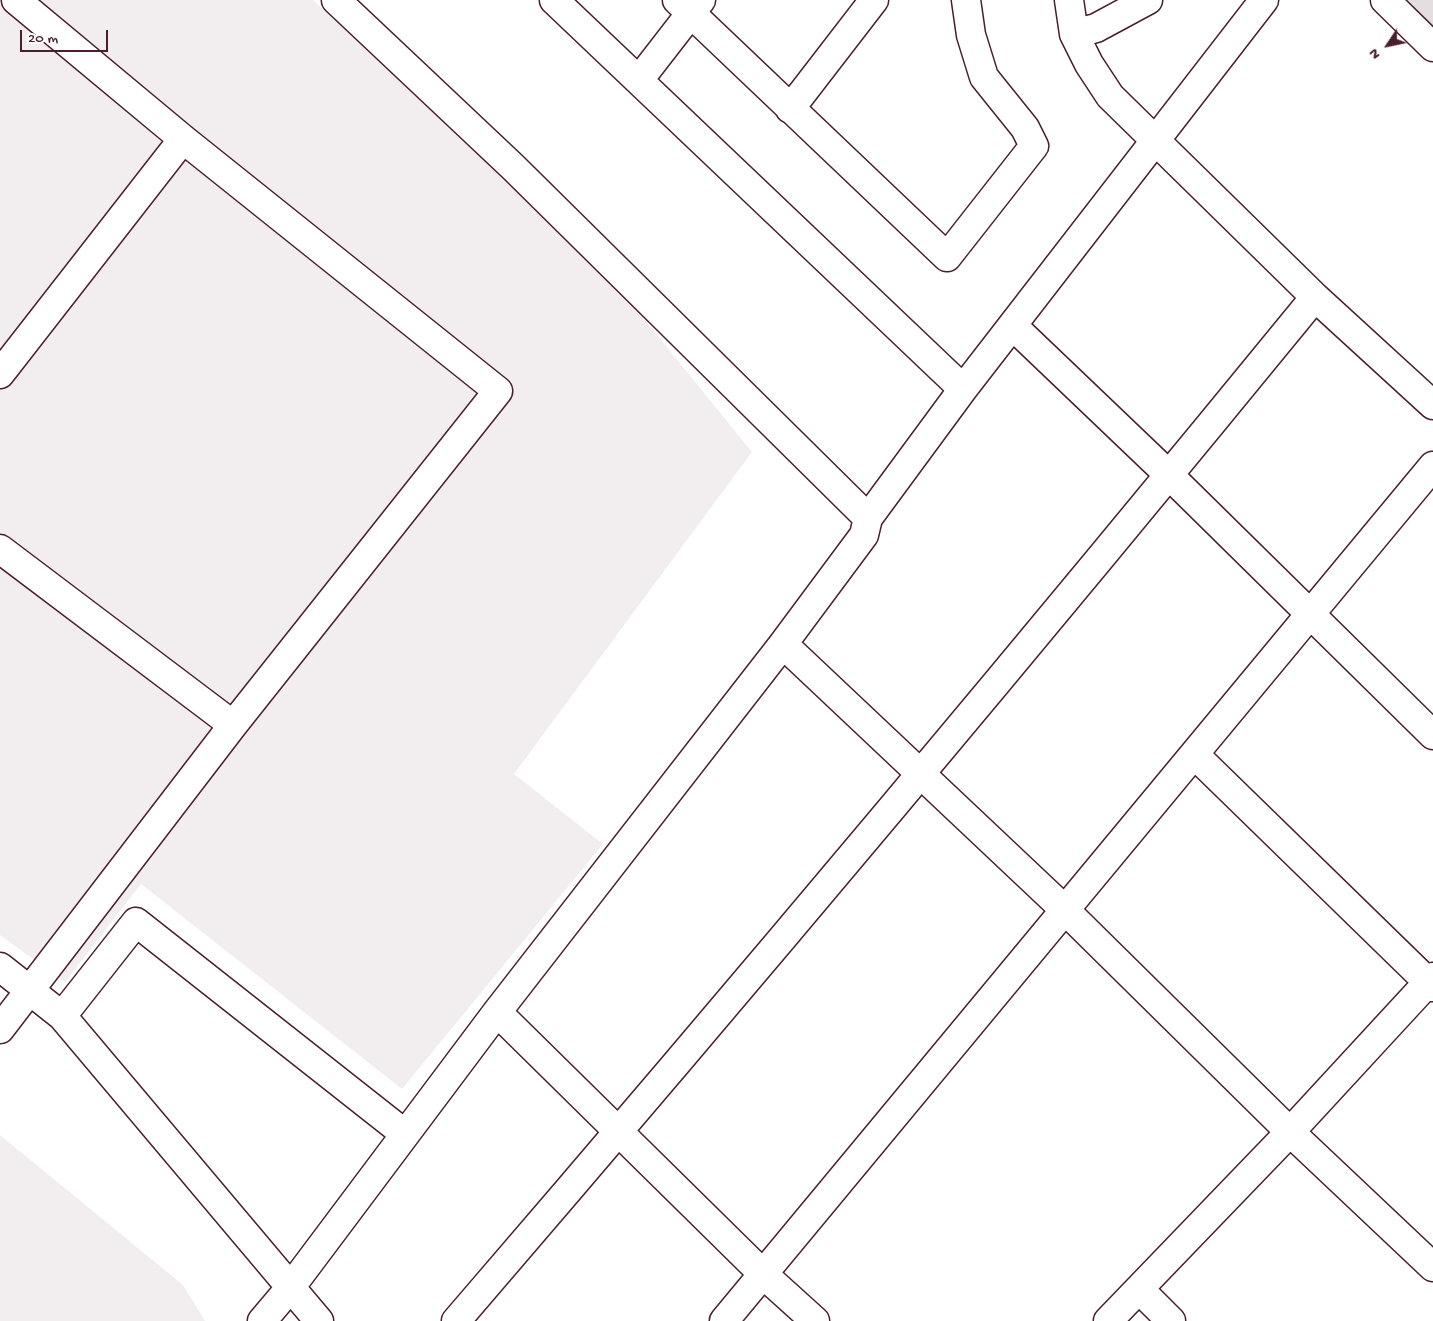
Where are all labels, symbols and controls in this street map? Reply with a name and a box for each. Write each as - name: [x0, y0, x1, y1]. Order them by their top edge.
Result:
- scale bar: [22, 20, 110, 52]
- north arrow: [1363, 20, 1413, 70]
- text: 20 m: [28, 30, 58, 48]
- text: N: [1366, 45, 1385, 62]

